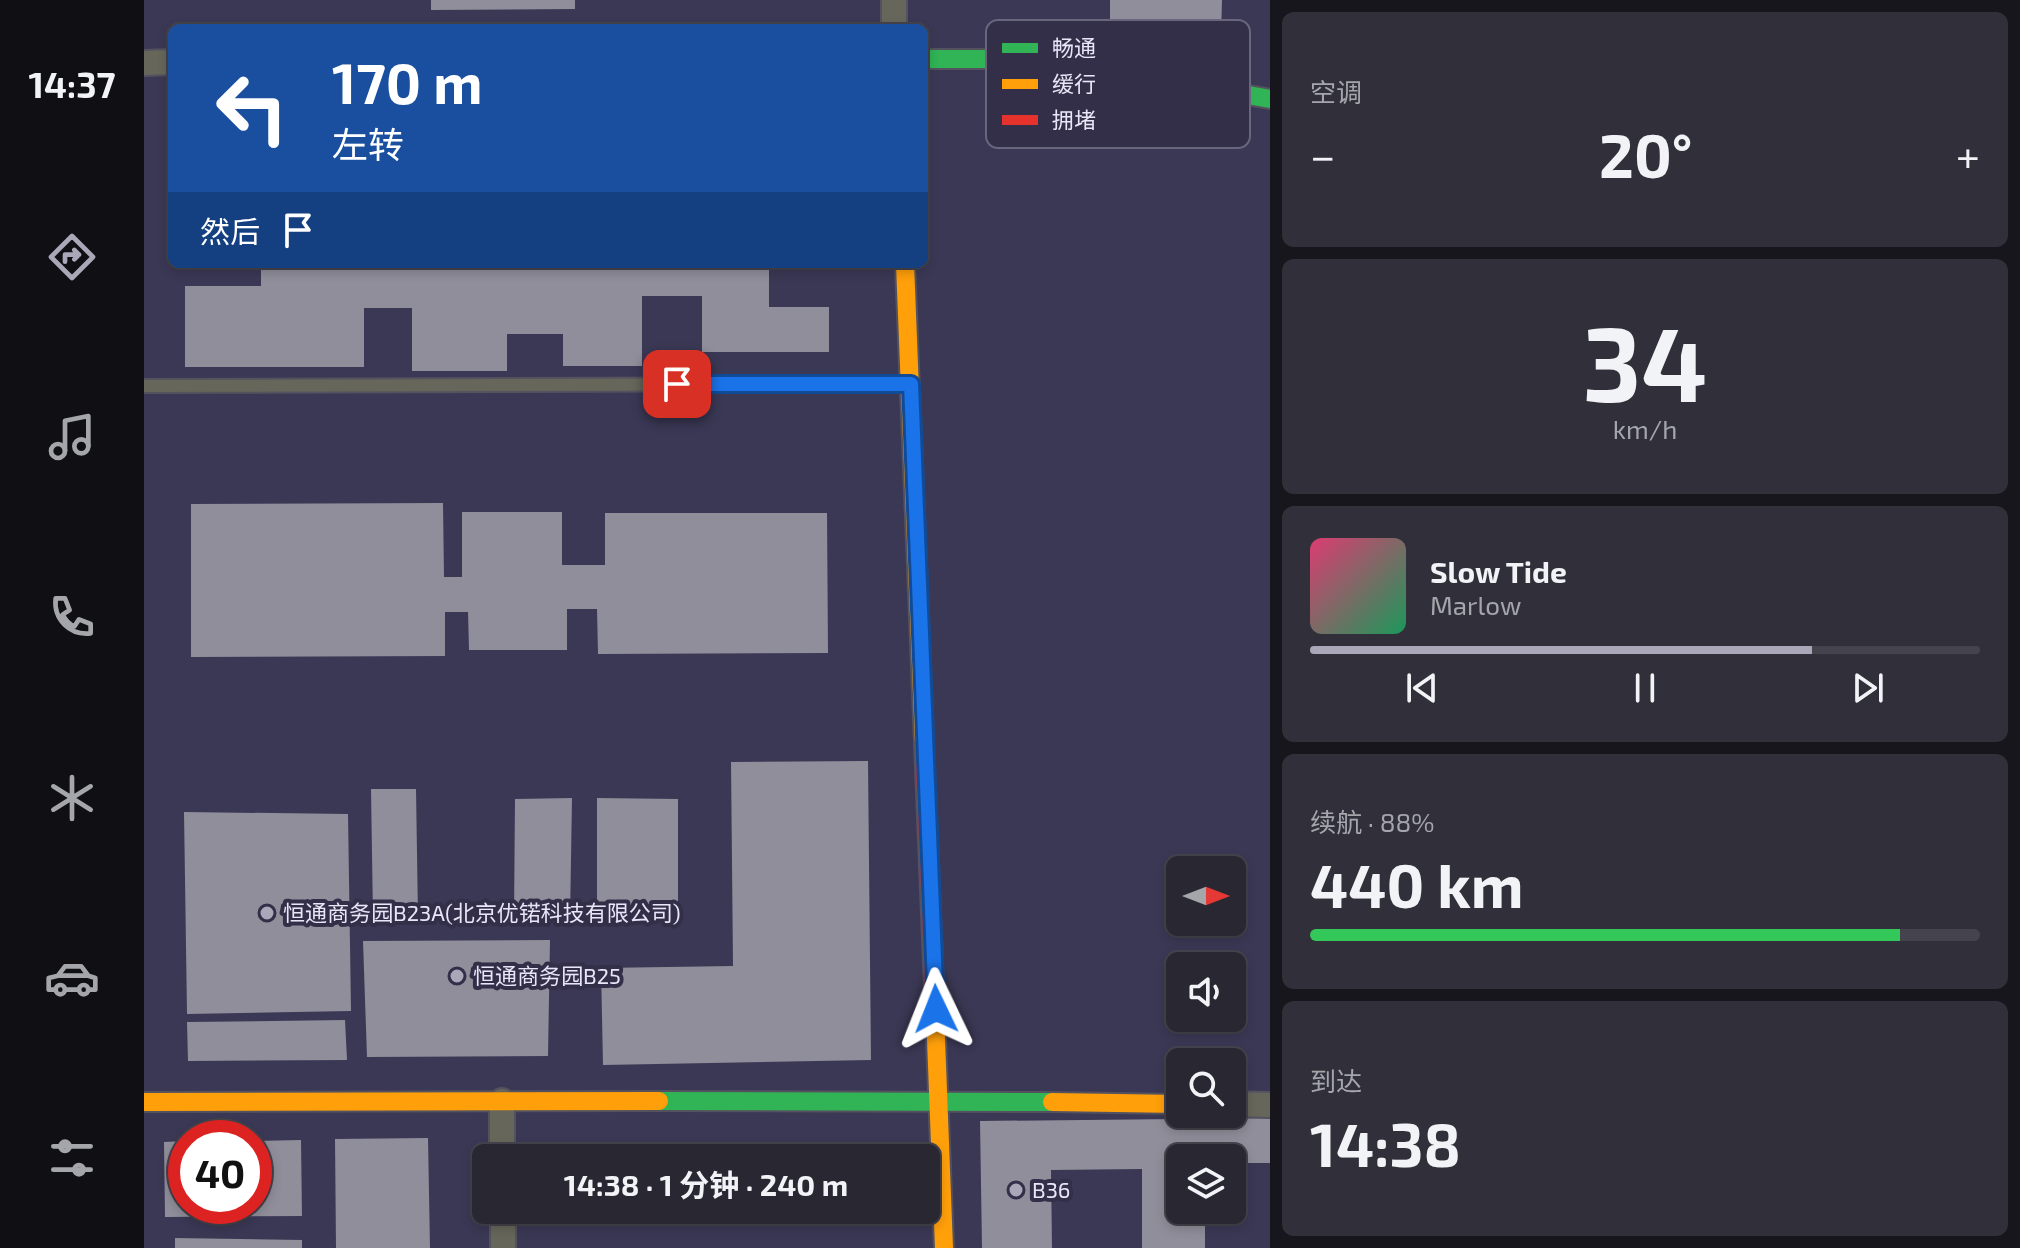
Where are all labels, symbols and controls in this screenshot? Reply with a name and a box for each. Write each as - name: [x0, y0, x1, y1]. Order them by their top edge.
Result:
- legend: [986, 20, 1250, 148]
- text: 畅通: [1052, 34, 1096, 60]
- text: 170 m: [332, 48, 483, 115]
- icon: left: [200, 56, 304, 160]
- text: 14:37: [28, 62, 116, 105]
- text: 缓行: [1052, 70, 1096, 96]
- text: 空调: [1310, 76, 1362, 107]
- text: 拥堵: [1052, 106, 1096, 132]
- text: 20°: [1599, 118, 1692, 190]
- text: 左转: [332, 122, 404, 165]
- text: −: [1310, 128, 1336, 181]
- text: +: [1956, 128, 1980, 181]
- icon: arrive: [276, 208, 320, 252]
- text: 然后: [200, 213, 260, 249]
- icon: directions: [44, 229, 100, 285]
- text: 34: [1582, 298, 1708, 423]
- pin: [643, 350, 711, 418]
- icon: arrive: [655, 362, 699, 406]
- icon: music: [44, 409, 100, 465]
- text: km/h: [1613, 413, 1677, 444]
- text: Slow Tide: [1430, 553, 1567, 589]
- icon: phone: [44, 589, 100, 645]
- text: Marlow: [1430, 589, 1521, 620]
- icon: previous: [1400, 666, 1444, 710]
- icon: pause: [1623, 666, 1667, 710]
- icon: next: [1846, 666, 1890, 710]
- icon: climate: [44, 770, 100, 826]
- text: 续航 · 88%: [1310, 806, 1435, 837]
- text: 440 km: [1310, 848, 1524, 920]
- north arrow: [1166, 856, 1246, 936]
- map controls: [1166, 856, 1246, 1224]
- place label: 恒通商务园B23A(北京优锘科技有限公司): [283, 899, 681, 925]
- marker: 恒通商务园B23A(北京优锘科技有限公司): [258, 904, 276, 922]
- icon: car: [44, 950, 100, 1006]
- button: sound: [1166, 952, 1246, 1032]
- place label: 恒通商务园B25: [473, 962, 621, 988]
- marker: 恒通商务园B25: [448, 967, 466, 985]
- position arrow: [894, 967, 978, 1051]
- button: search: [1166, 1048, 1246, 1128]
- text: 到达: [1310, 1065, 1362, 1096]
- text: 14:38: [1310, 1107, 1461, 1179]
- speed limit sign: 40: [168, 1120, 272, 1224]
- icon: filters: [44, 1130, 100, 1186]
- button: layers: [1166, 1144, 1246, 1224]
- text: 14:38 · 1 分钟 · 240 m: [564, 1166, 848, 1202]
- place label: B36: [1032, 1176, 1070, 1202]
- marker: B36: [1007, 1181, 1025, 1199]

